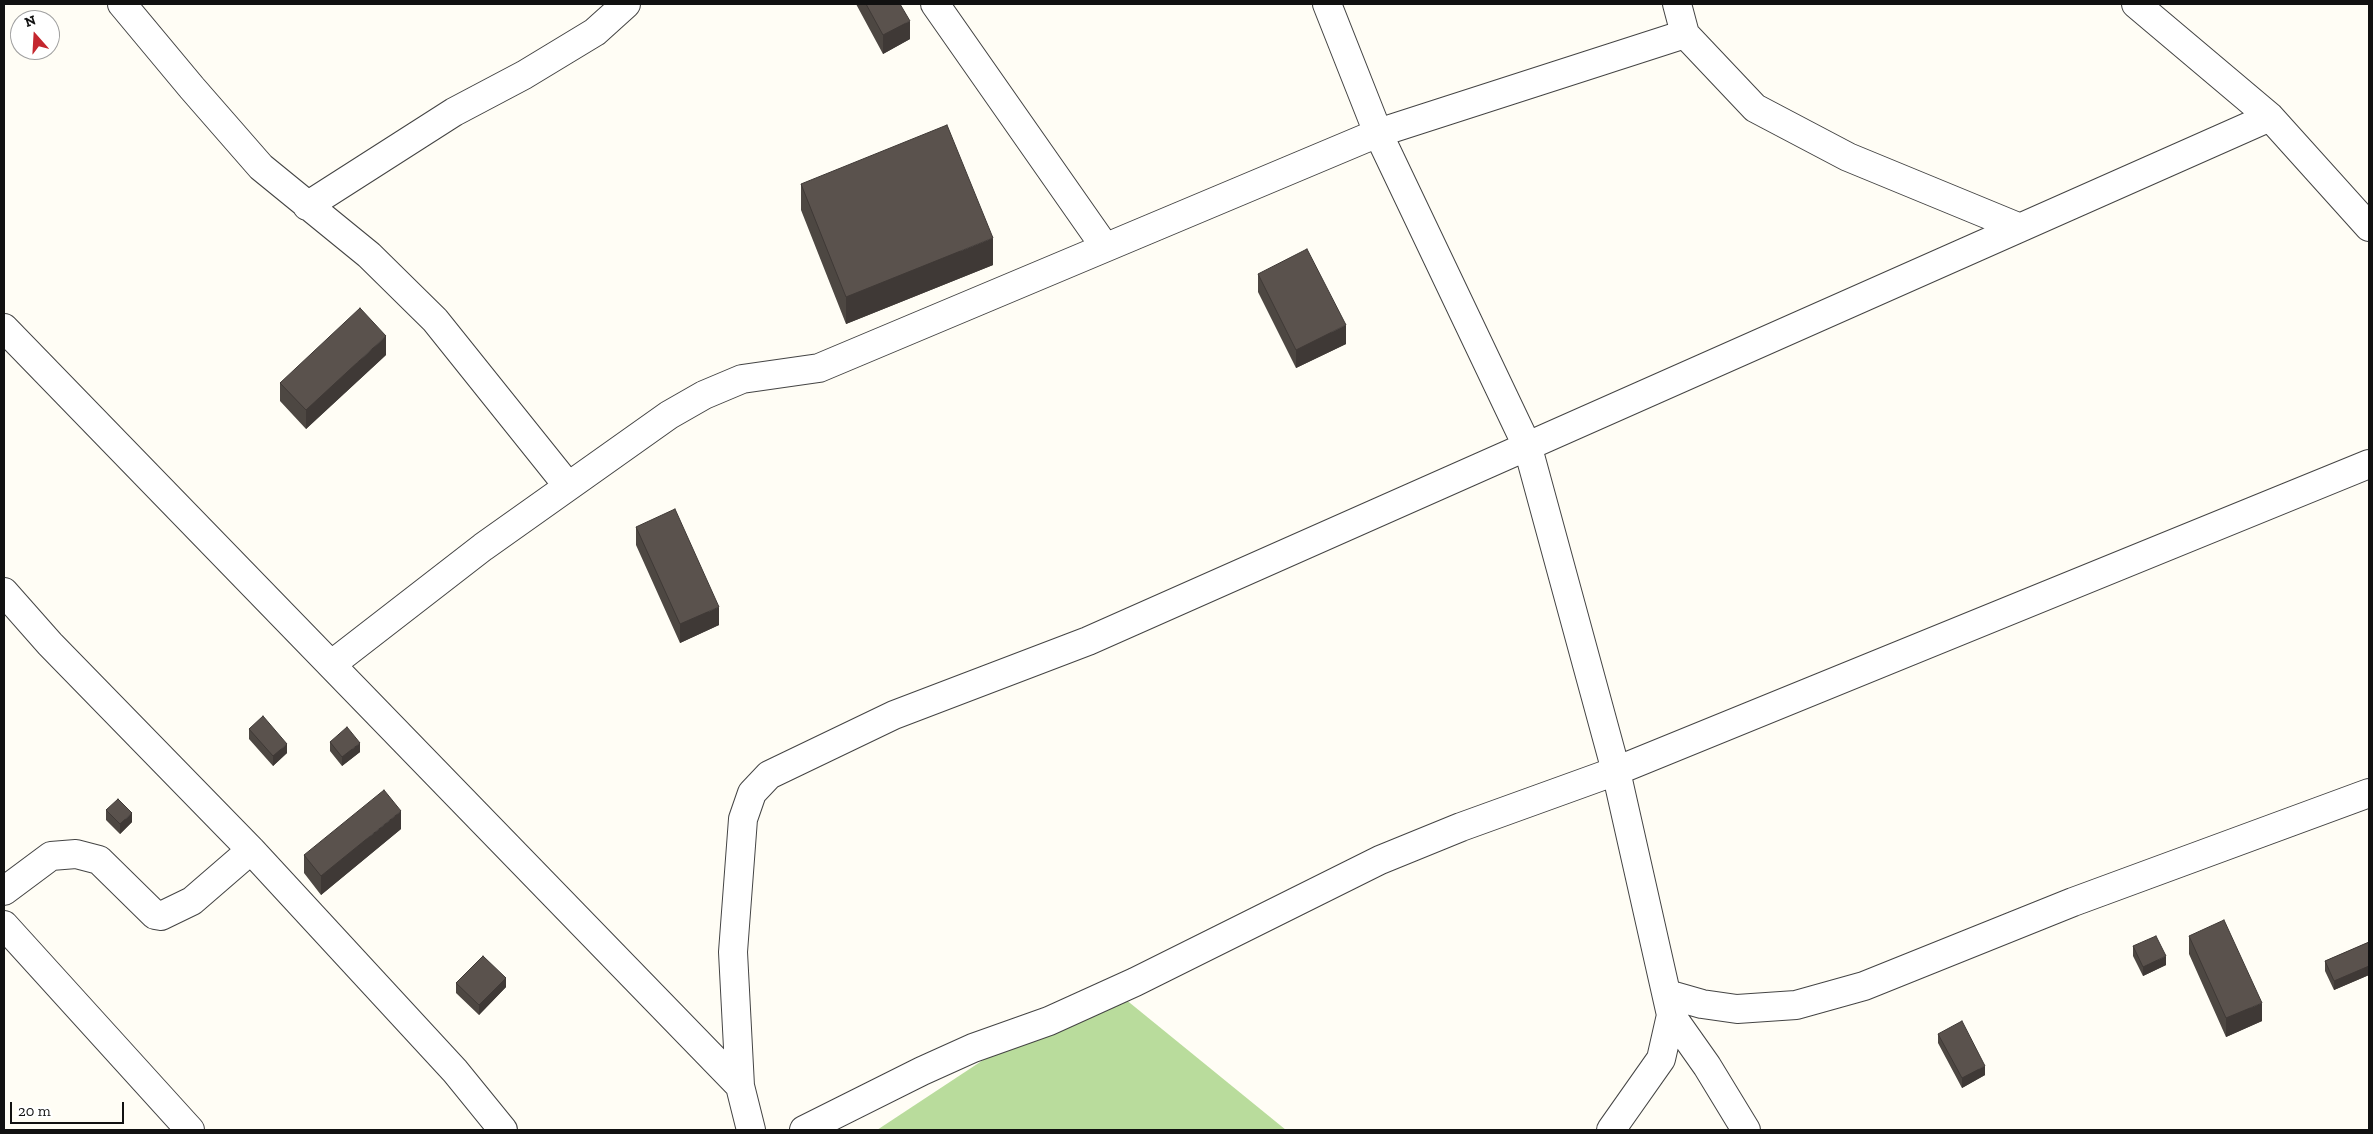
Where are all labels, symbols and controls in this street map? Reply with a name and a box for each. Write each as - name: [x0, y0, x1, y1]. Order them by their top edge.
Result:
- north arrow: [10, 10, 60, 60]
- text: N: [22, 12, 38, 31]
- scale bar: [12, 1092, 126, 1124]
- text: 20 m: [18, 1102, 51, 1120]

